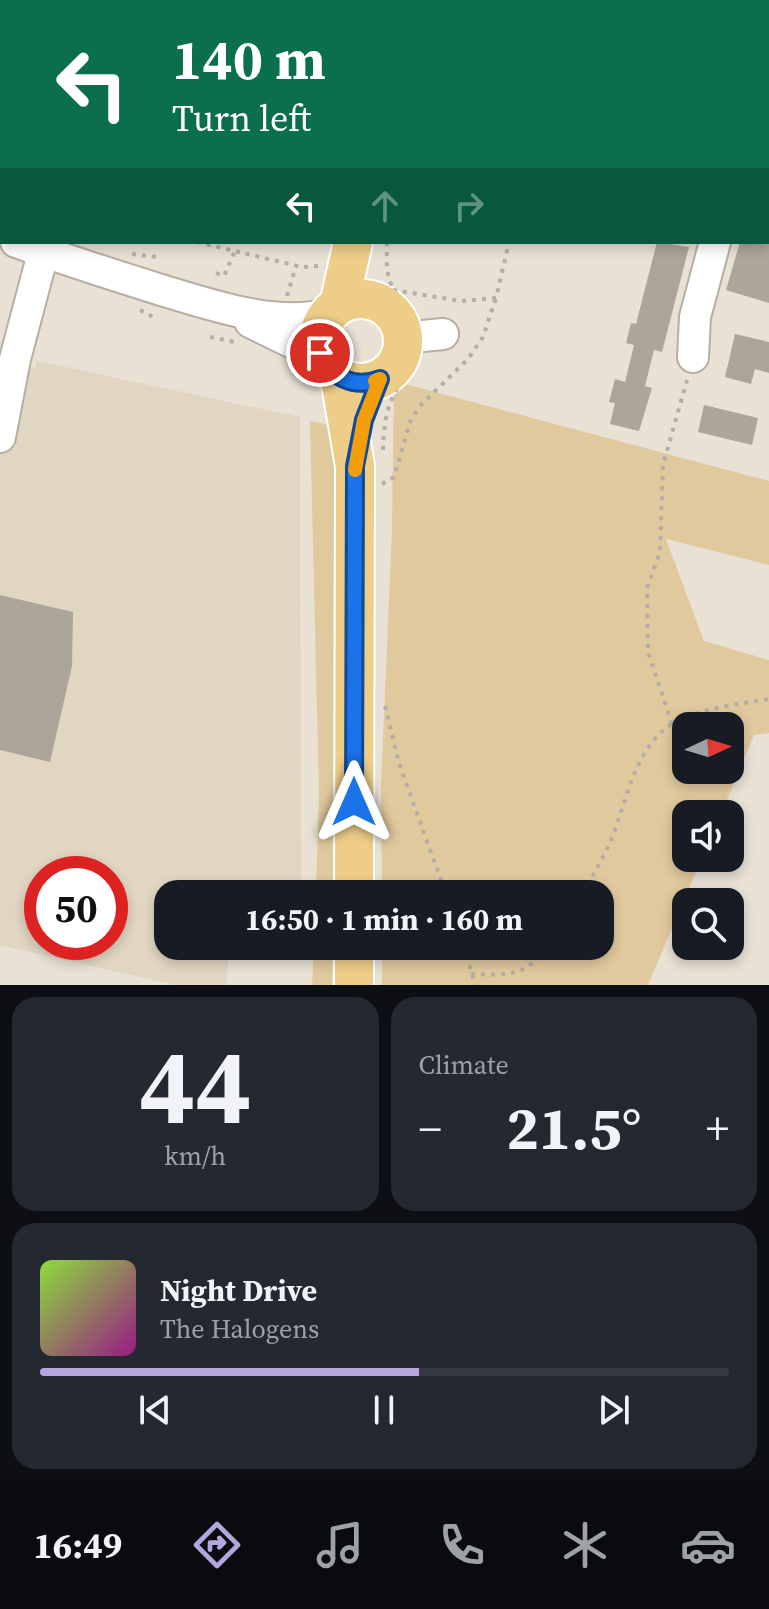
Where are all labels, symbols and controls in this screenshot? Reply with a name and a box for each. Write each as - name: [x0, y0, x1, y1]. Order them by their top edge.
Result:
- text: 140 m: [172, 21, 326, 98]
- icon: left: [40, 32, 144, 136]
- text: Turn left: [172, 94, 311, 143]
- icon: left: [279, 184, 323, 228]
- icon: ahead: [363, 184, 407, 228]
- icon: right: [447, 184, 491, 228]
- pin: [286, 319, 354, 387]
- icon: arrive: [298, 331, 342, 375]
- north arrow: [672, 712, 744, 784]
- map controls: [672, 712, 744, 960]
- position arrow: [312, 760, 396, 844]
- button: sound: [672, 800, 744, 872]
- speed limit sign: 50: [24, 856, 128, 960]
- button: search: [672, 888, 744, 960]
- text: 16:50 · 1 min · 160 m: [245, 899, 523, 940]
- text: 44: [139, 1014, 252, 1157]
- text: Climate: [419, 1047, 509, 1083]
- text: 21.5°: [506, 1087, 641, 1169]
- text: −: [419, 1098, 442, 1159]
- text: +: [706, 1098, 729, 1159]
- text: km/h: [164, 1138, 226, 1174]
- text: Night Drive: [160, 1270, 317, 1311]
- text: The Halogens: [160, 1311, 319, 1347]
- icon: previous: [133, 1388, 177, 1432]
- icon: pause: [362, 1388, 406, 1432]
- icon: next: [592, 1388, 636, 1432]
- icon: directions: [189, 1517, 245, 1573]
- icon: music: [312, 1517, 368, 1573]
- icon: phone: [434, 1517, 490, 1573]
- icon: climate: [557, 1517, 613, 1573]
- icon: car: [680, 1517, 736, 1573]
- text: 16:49: [33, 1521, 122, 1570]

